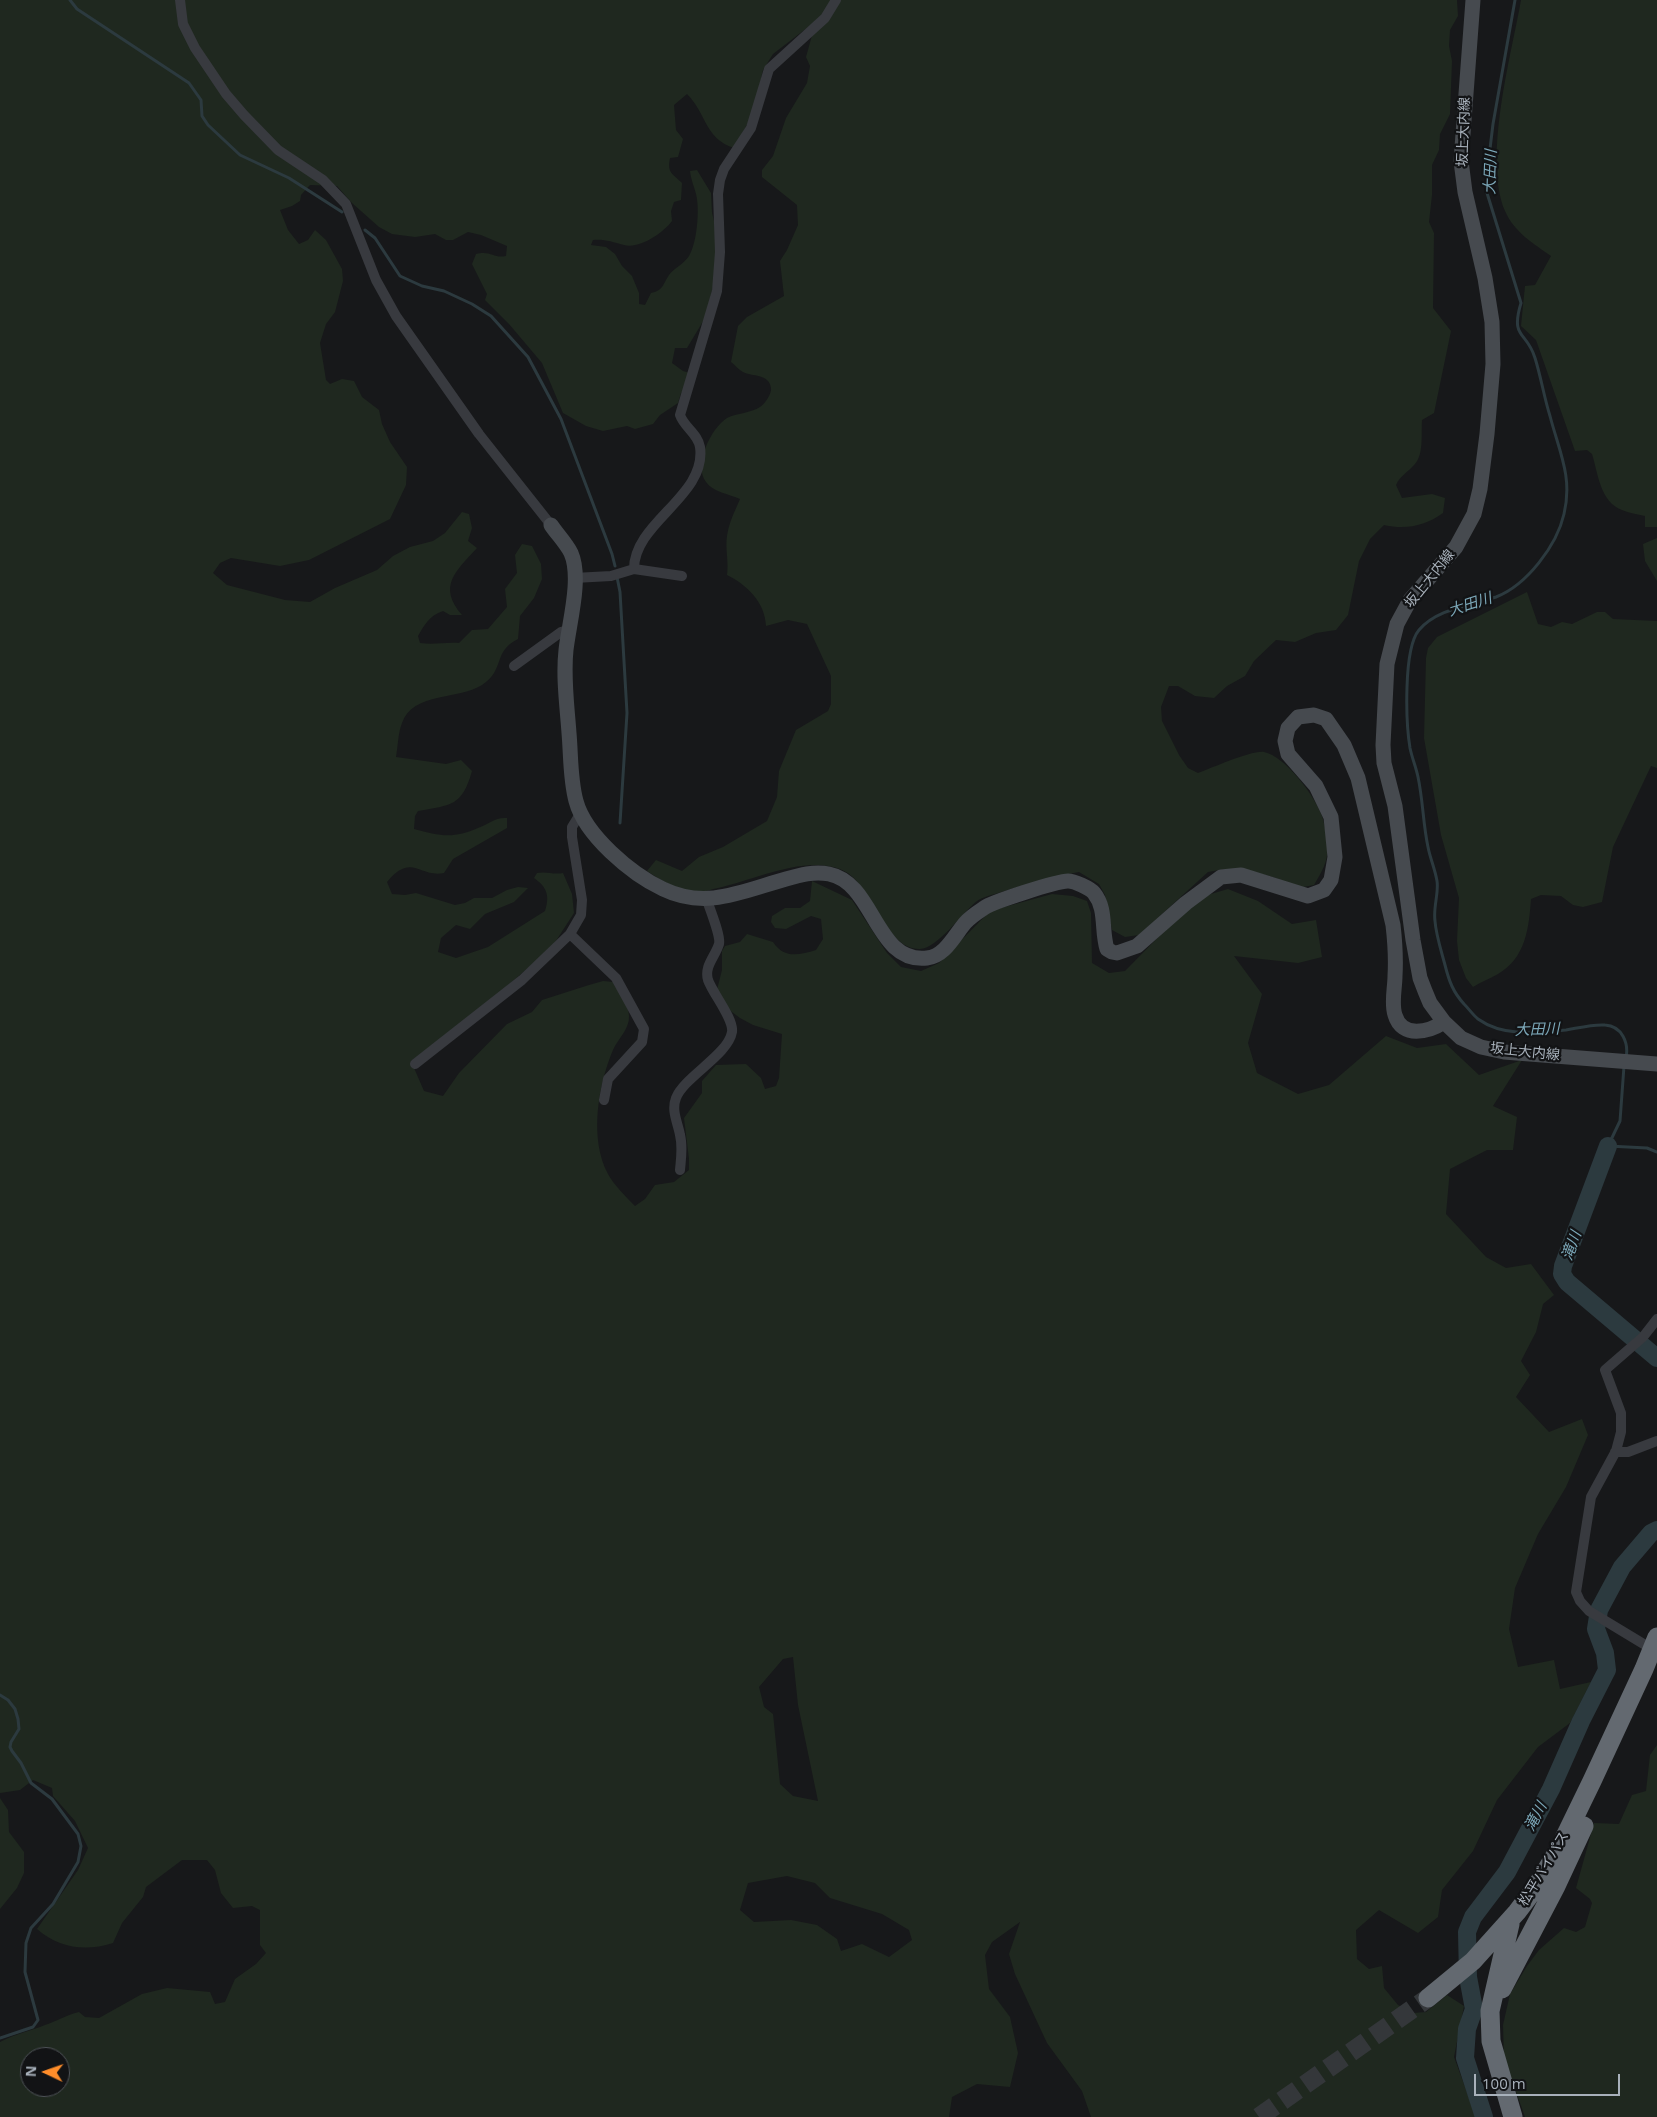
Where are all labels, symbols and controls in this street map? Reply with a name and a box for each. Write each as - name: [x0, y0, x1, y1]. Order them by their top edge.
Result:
- street label: 坂上大内線: [1454, 97, 1474, 167]
- water label: 大田川: [1481, 149, 1501, 195]
- street label: 坂上大内線: [1401, 547, 1459, 611]
- water label: 大田川: [1446, 589, 1494, 621]
- water label: 大田川: [1514, 1020, 1560, 1040]
- street label: 坂上大内線: [1489, 1040, 1561, 1064]
- water label: 滝川: [1558, 1229, 1586, 1263]
- water label: 滝川: [1521, 1800, 1551, 1834]
- street label: 松平バイパス: [1515, 1829, 1573, 1909]
- north arrow: [20, 2047, 70, 2097]
- scale bar: [1477, 2064, 1623, 2096]
- text: N: [21, 2065, 40, 2077]
- text: 100 m: [1482, 2073, 1526, 2093]

